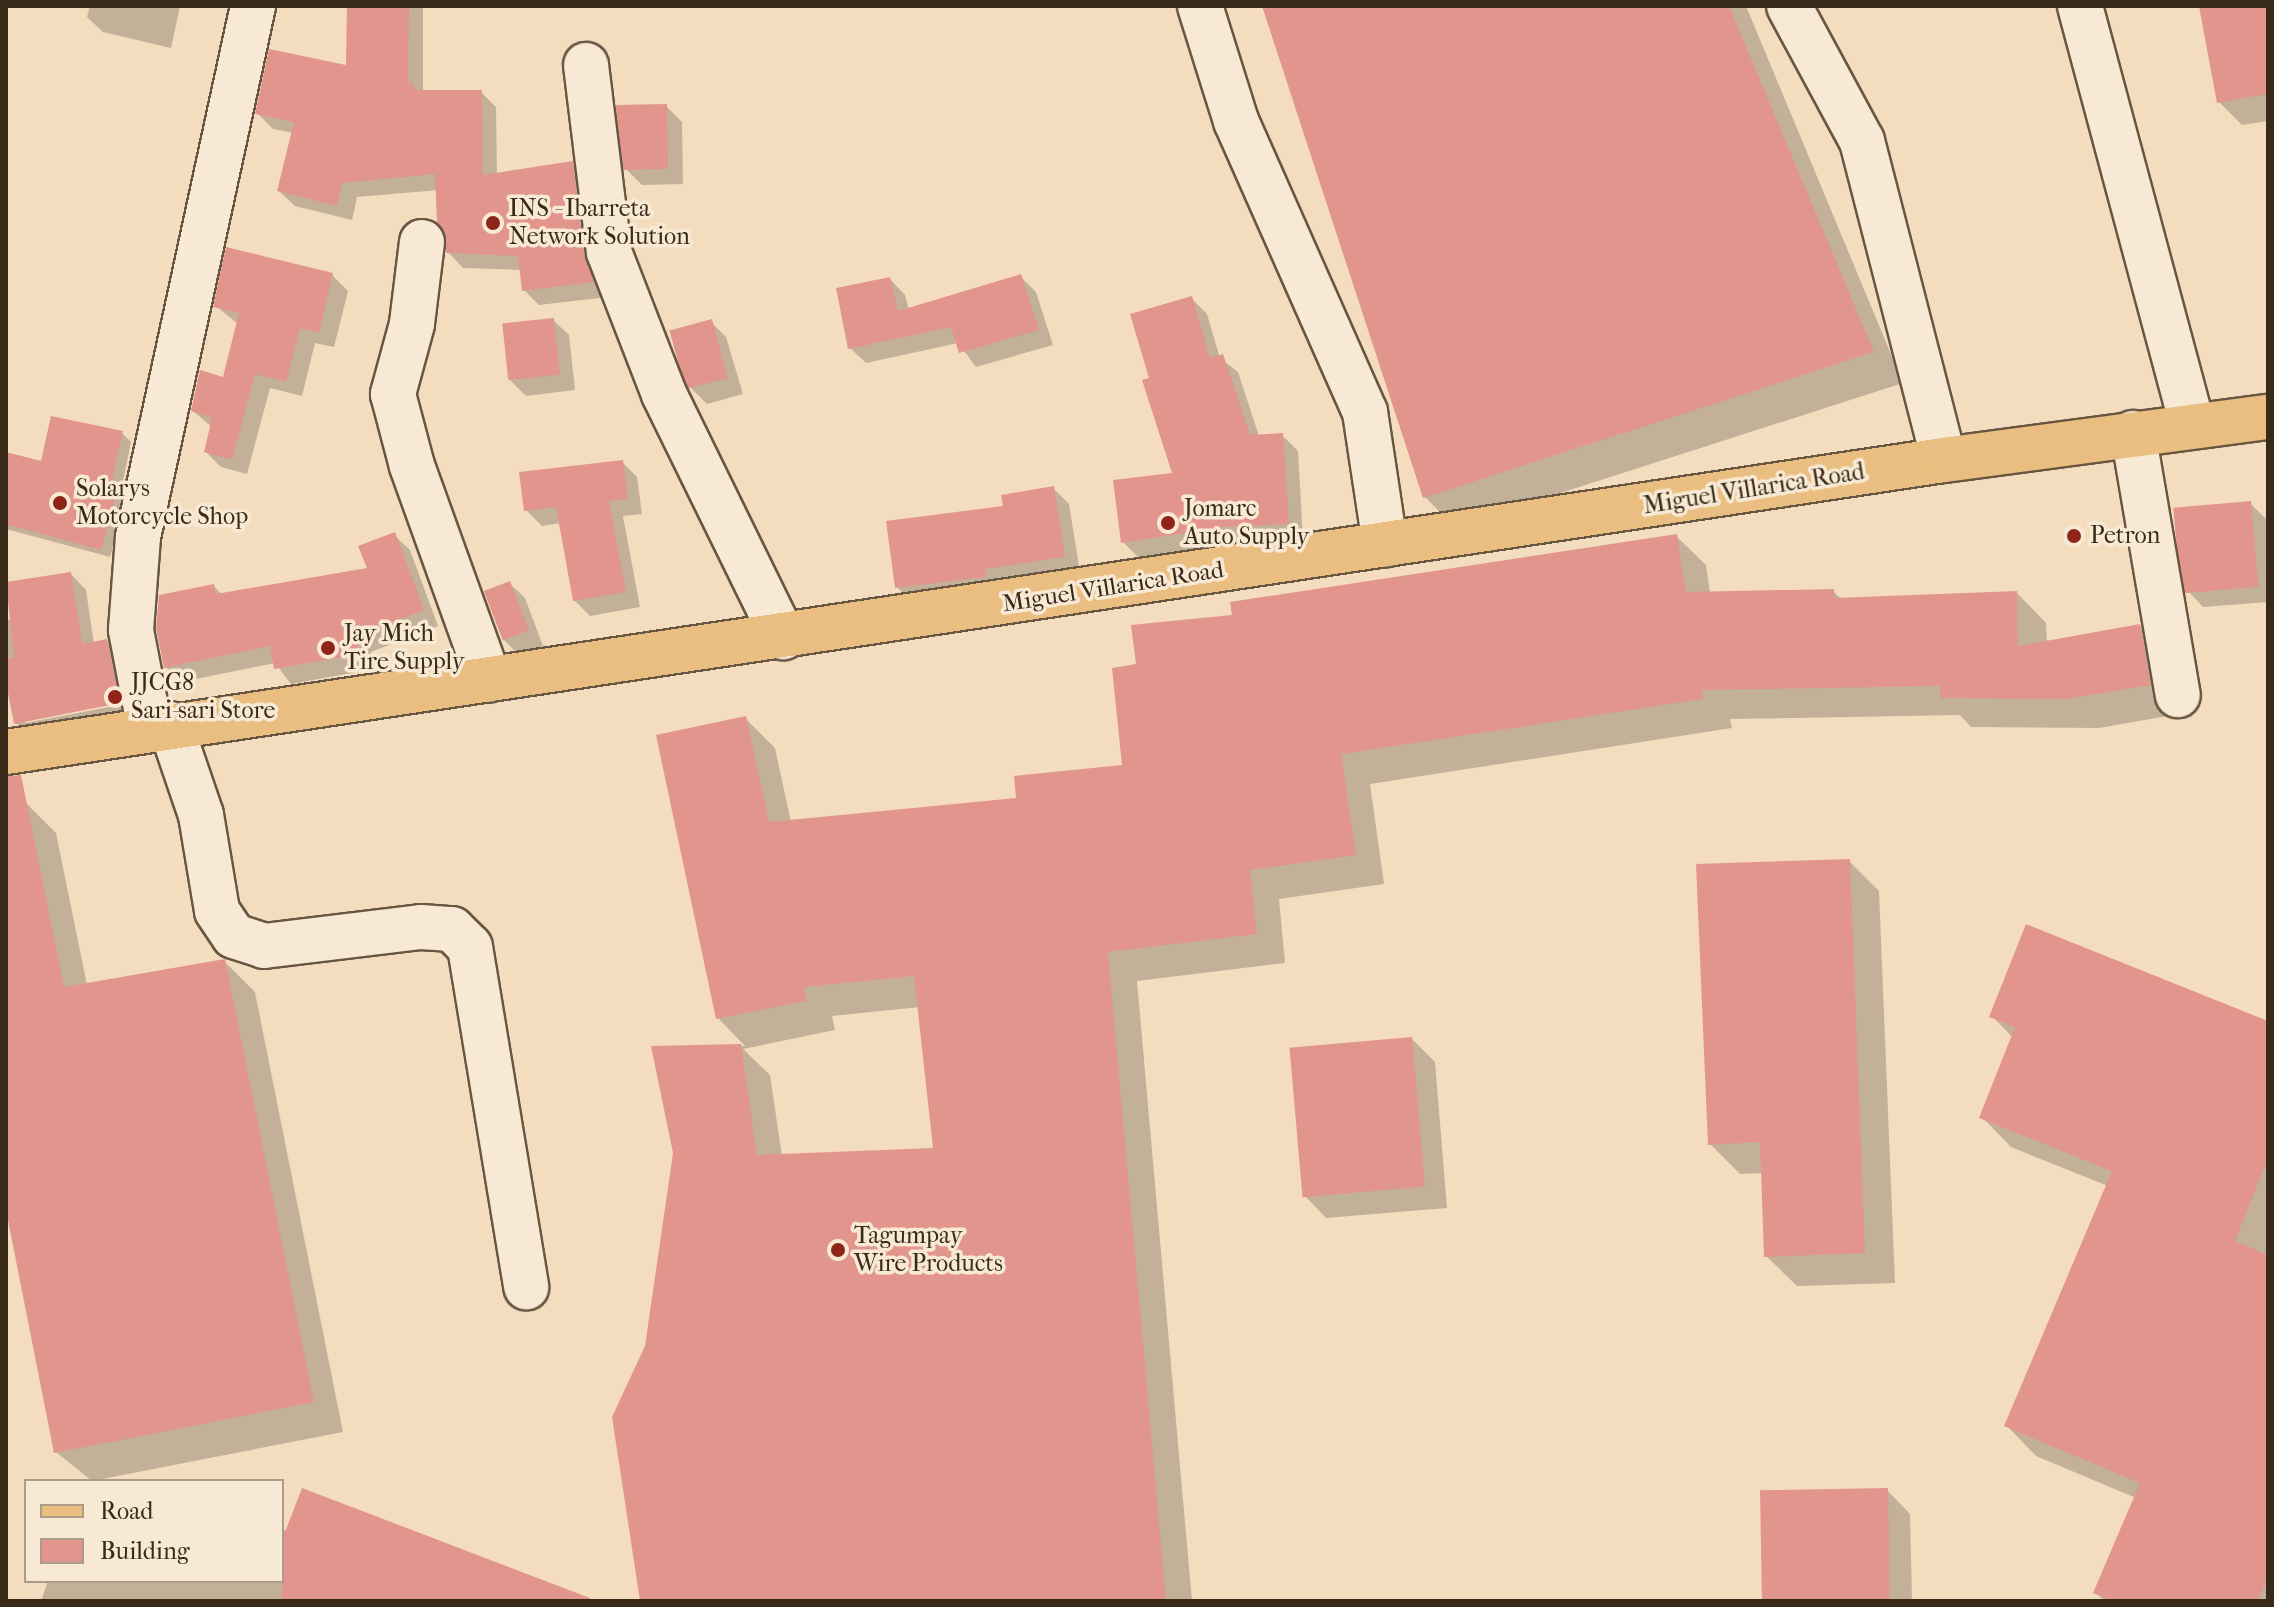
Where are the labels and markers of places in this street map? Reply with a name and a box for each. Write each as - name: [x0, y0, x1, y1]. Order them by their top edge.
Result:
- place label: INS - Ibarreta Network Solution: [509, 195, 690, 251]
- marker: INS - Ibarreta Network Solution: [484, 214, 502, 232]
- place label: Solarys Motorcycle Shop: [76, 475, 248, 531]
- marker: Solarys Motorcycle Shop: [51, 494, 69, 512]
- place label: Jomarc Auto Supply: [1184, 495, 1309, 551]
- marker: Jomarc Auto Supply: [1159, 514, 1177, 532]
- place label: Petron: [2090, 522, 2160, 550]
- marker: Petron: [2065, 527, 2083, 545]
- place label: Jay Mich Tire Supply: [344, 620, 465, 676]
- marker: Jay Mich Tire Supply: [319, 639, 337, 657]
- place label: JJCG8 Sari-sari Store: [131, 669, 275, 725]
- marker: JJCG8 Sari-sari Store: [106, 688, 124, 706]
- place label: Tagumpay Wire Products: [854, 1222, 1003, 1278]
- marker: Tagumpay Wire Products: [829, 1241, 847, 1259]

